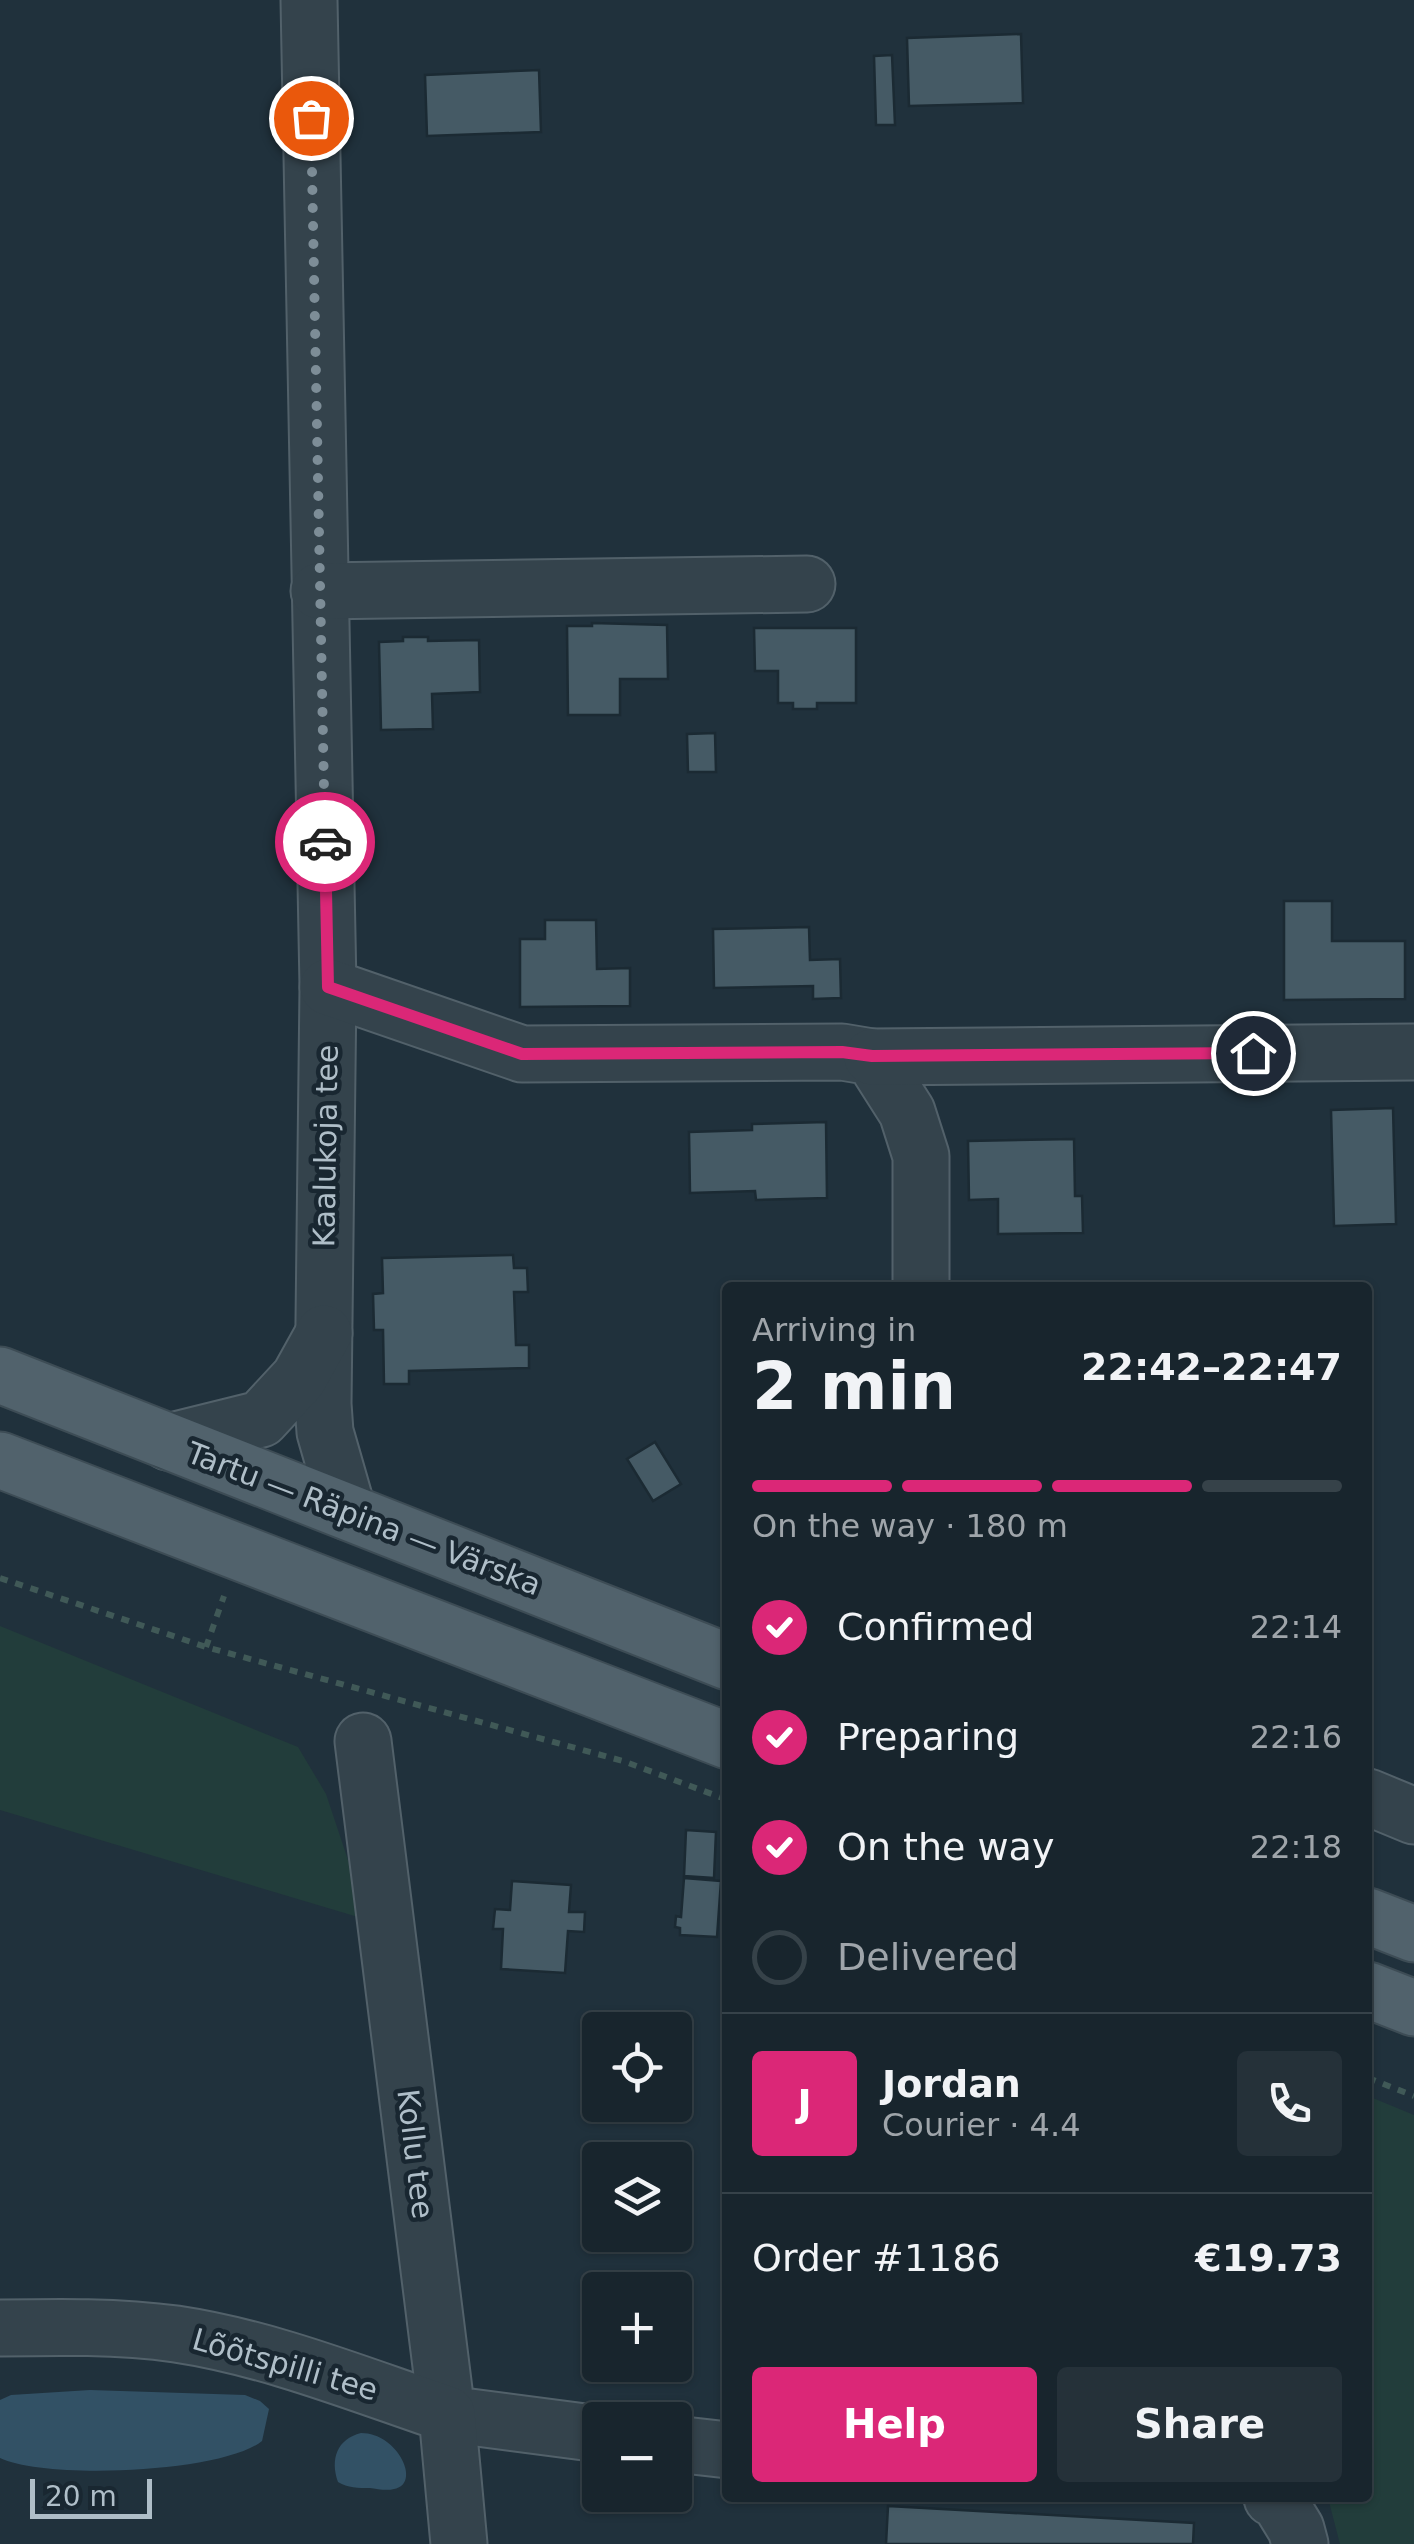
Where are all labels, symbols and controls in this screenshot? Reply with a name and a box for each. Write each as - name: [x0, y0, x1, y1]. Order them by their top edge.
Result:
- pin: [269, 76, 354, 161]
- icon: bag: [284, 91, 339, 146]
- courier: [275, 792, 375, 892]
- icon: car: [298, 815, 353, 870]
- pin: [1211, 1011, 1296, 1096]
- icon: home: [1226, 1026, 1281, 1081]
- street label: Kaalukoja tee: [306, 1044, 345, 1248]
- text: Arriving in: [752, 1311, 916, 1349]
- text: 22:42–22:47: [1081, 1345, 1342, 1389]
- text: 2 min: [752, 1349, 956, 1424]
- street label: Tartu — Räpina — Värska: [181, 1434, 546, 1602]
- text: On the way · 180 m: [752, 1507, 1068, 1545]
- icon: check: [752, 1600, 807, 1655]
- text: Confirmed: [837, 1605, 1034, 1649]
- text: 22:14: [1250, 1608, 1342, 1646]
- icon: check: [752, 1710, 807, 1765]
- text: Preparing: [837, 1715, 1019, 1759]
- text: 22:16: [1250, 1718, 1342, 1756]
- icon: check: [752, 1820, 807, 1875]
- text: On the way: [837, 1825, 1054, 1869]
- text: 22:18: [1250, 1828, 1342, 1866]
- text: Delivered: [837, 1935, 1019, 1979]
- map controls: [582, 2012, 692, 2512]
- button: locate: [582, 2012, 692, 2122]
- button: phone: [1237, 2051, 1342, 2156]
- text: Jordan: [882, 2062, 1021, 2106]
- text: J: [797, 2081, 812, 2125]
- street label: Kollu tee: [390, 2087, 441, 2221]
- text: Courier · 4.4: [882, 2106, 1081, 2144]
- button: layers: [582, 2142, 692, 2252]
- text: Order #1186: [752, 2236, 1001, 2280]
- text: €19.73: [1195, 2236, 1342, 2280]
- button: +: [582, 2272, 692, 2382]
- street label: Lõõtspilli tee: [189, 2321, 382, 2408]
- button: Help: [752, 2367, 1037, 2482]
- button: Share: [1057, 2367, 1342, 2482]
- button: −: [582, 2402, 692, 2512]
- scale bar: [30, 2474, 152, 2518]
- text: 20 m: [45, 2480, 117, 2513]

